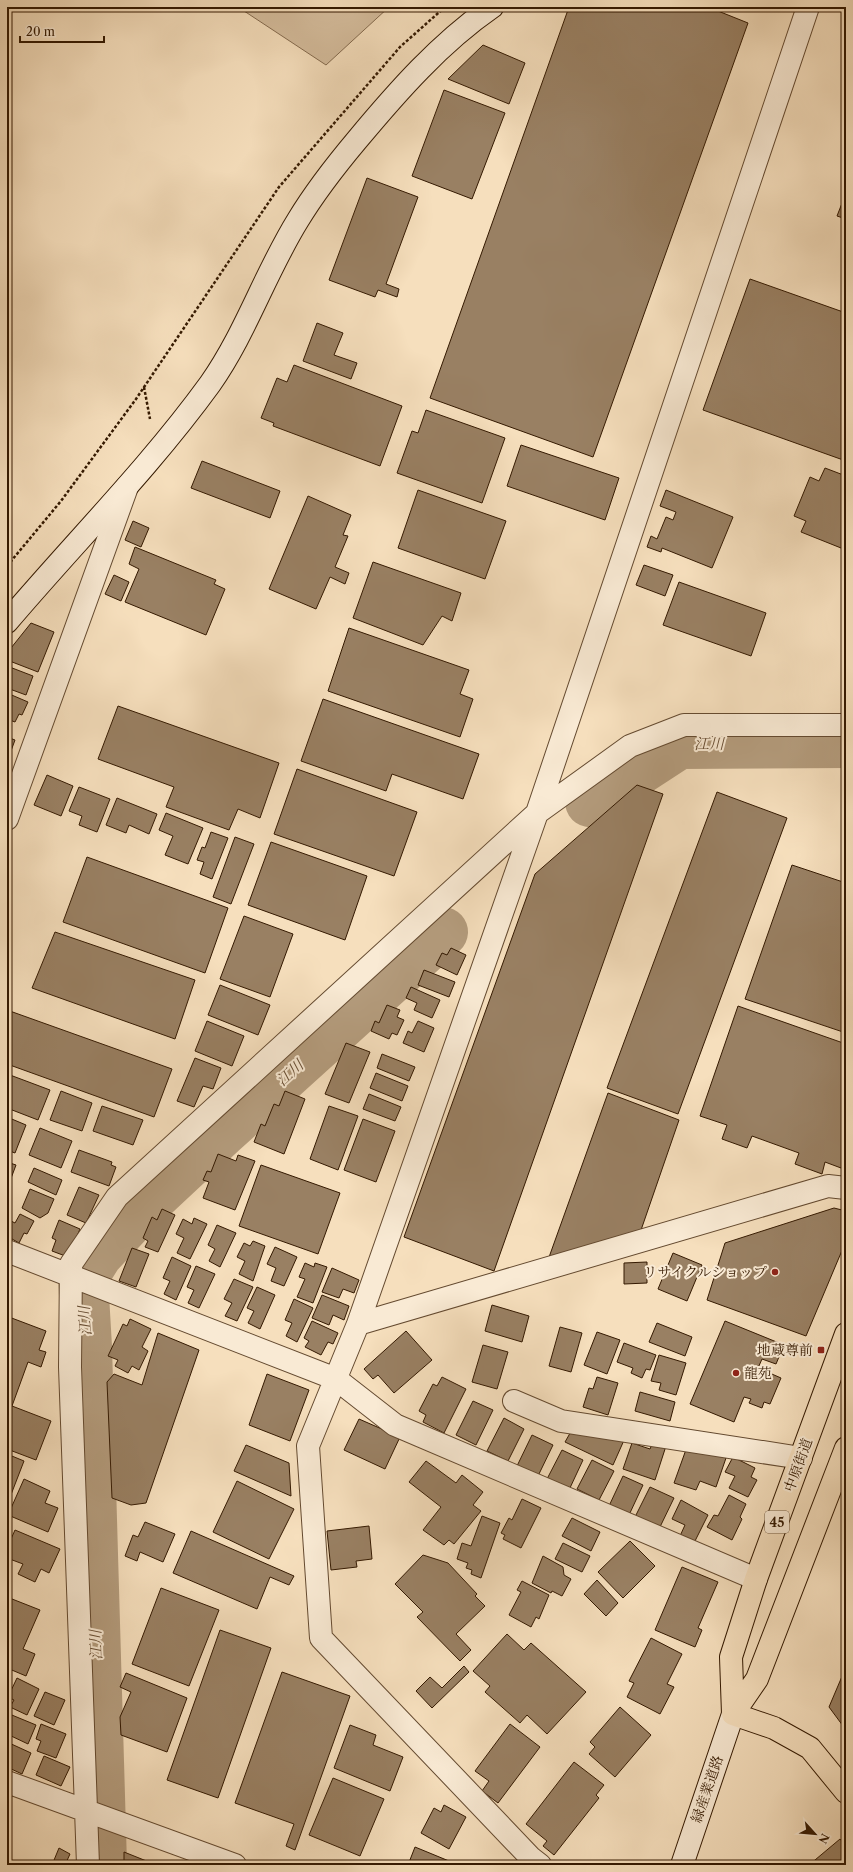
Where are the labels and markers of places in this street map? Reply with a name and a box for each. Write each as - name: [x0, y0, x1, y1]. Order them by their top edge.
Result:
- place label: リサイクルショップ: [644, 1263, 767, 1281]
- marker: リサイクルショップ: [770, 1267, 780, 1277]
- place label: 地蔵尊前: [757, 1341, 813, 1359]
- marker: 地蔵尊前: [816, 1345, 826, 1355]
- place label: 龍苑: [744, 1364, 772, 1382]
- marker: 龍苑: [731, 1368, 741, 1378]

